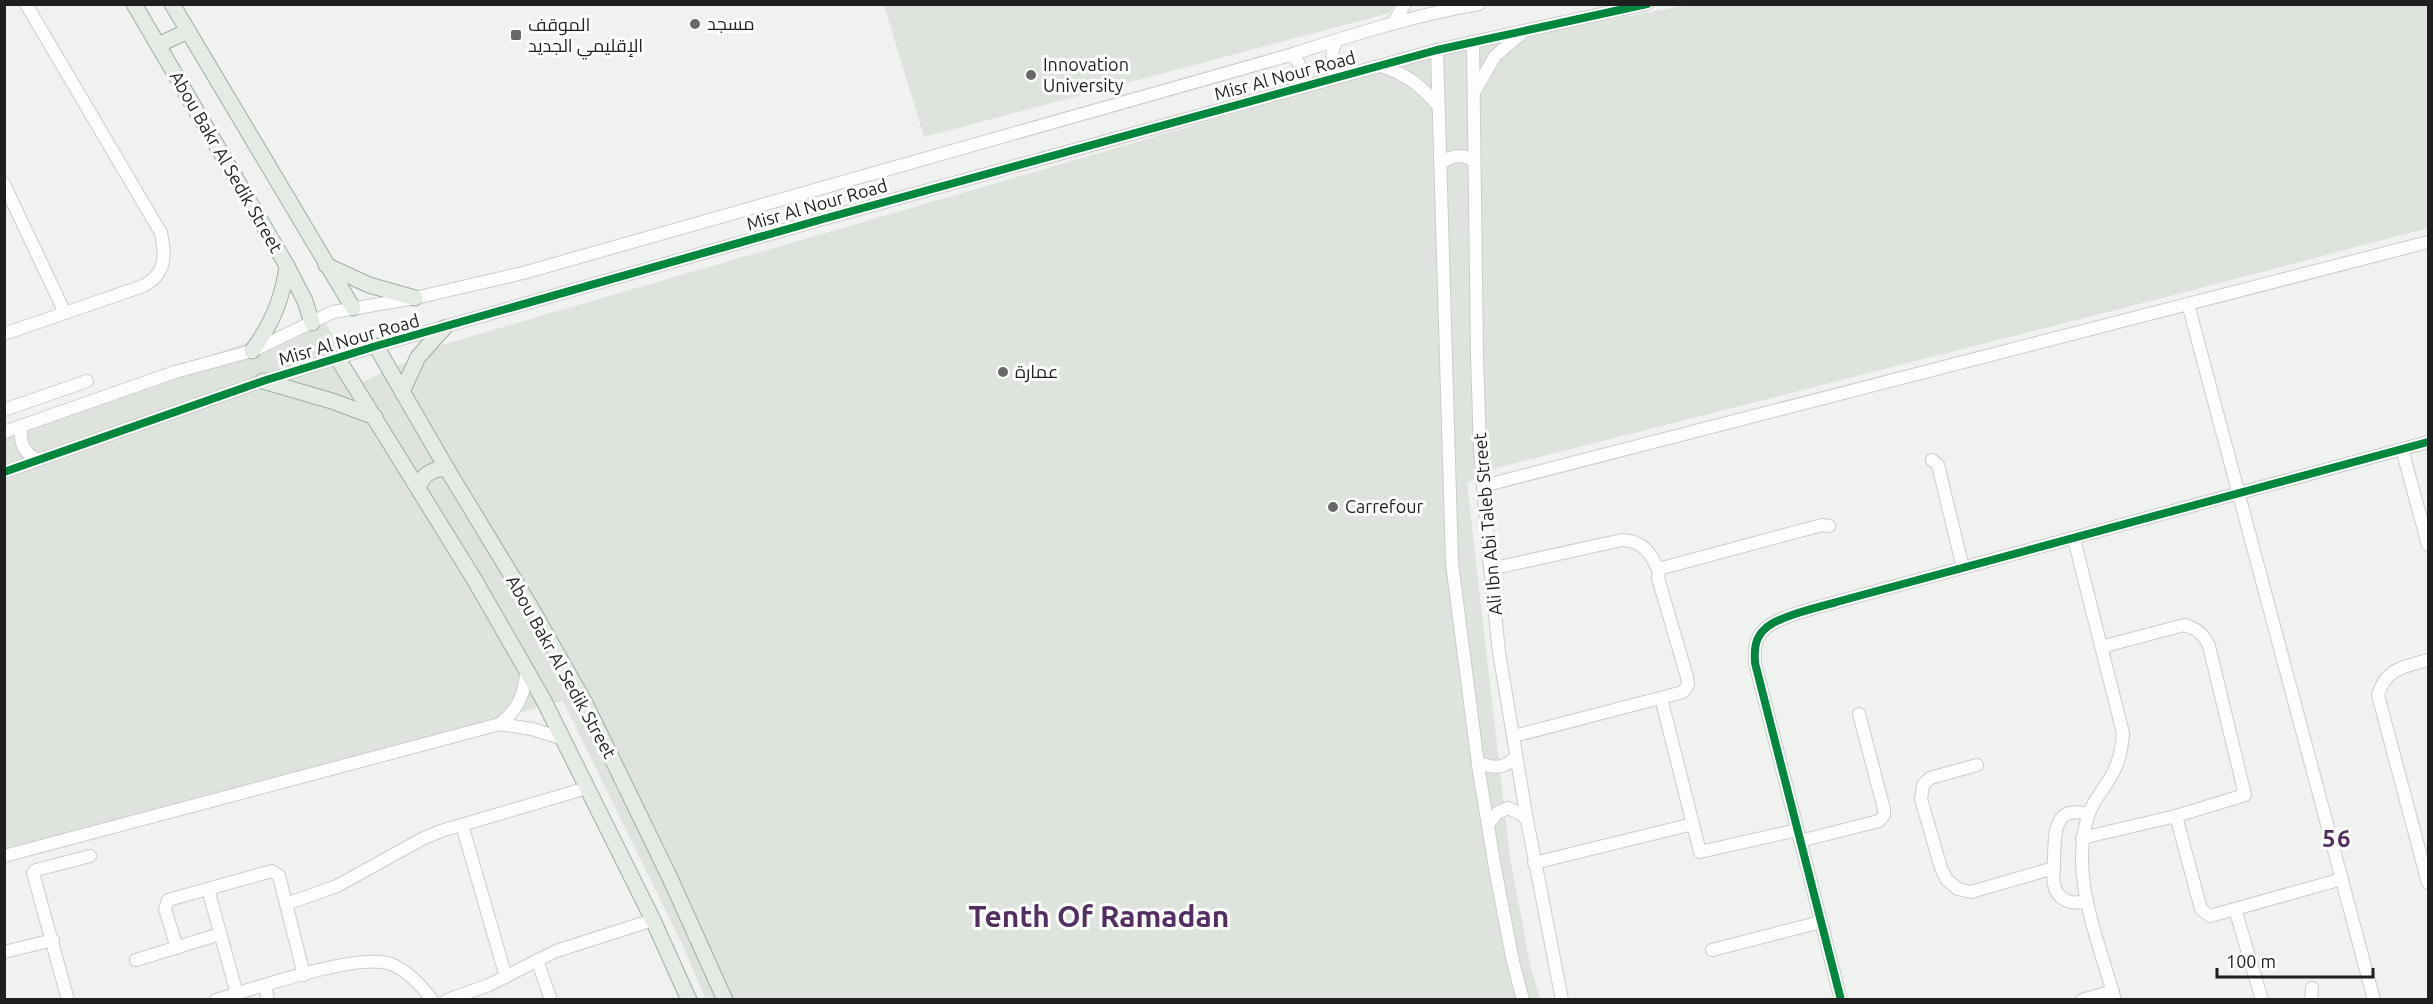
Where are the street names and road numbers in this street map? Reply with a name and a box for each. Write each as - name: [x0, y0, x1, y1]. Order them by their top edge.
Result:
- street label: Misr Al Nour Road: [1212, 47, 1358, 104]
- street label: Abou Bakr Al Sedik Street: [167, 67, 287, 256]
- street label: Misr Al Nour Road: [744, 174, 889, 234]
- street label: Misr Al Nour Road: [276, 309, 421, 369]
- street label: Ali Ibn Abi Taleb Street: [1469, 432, 1505, 616]
- street label: Abou Bakr Al Sedik Street: [503, 572, 621, 762]

